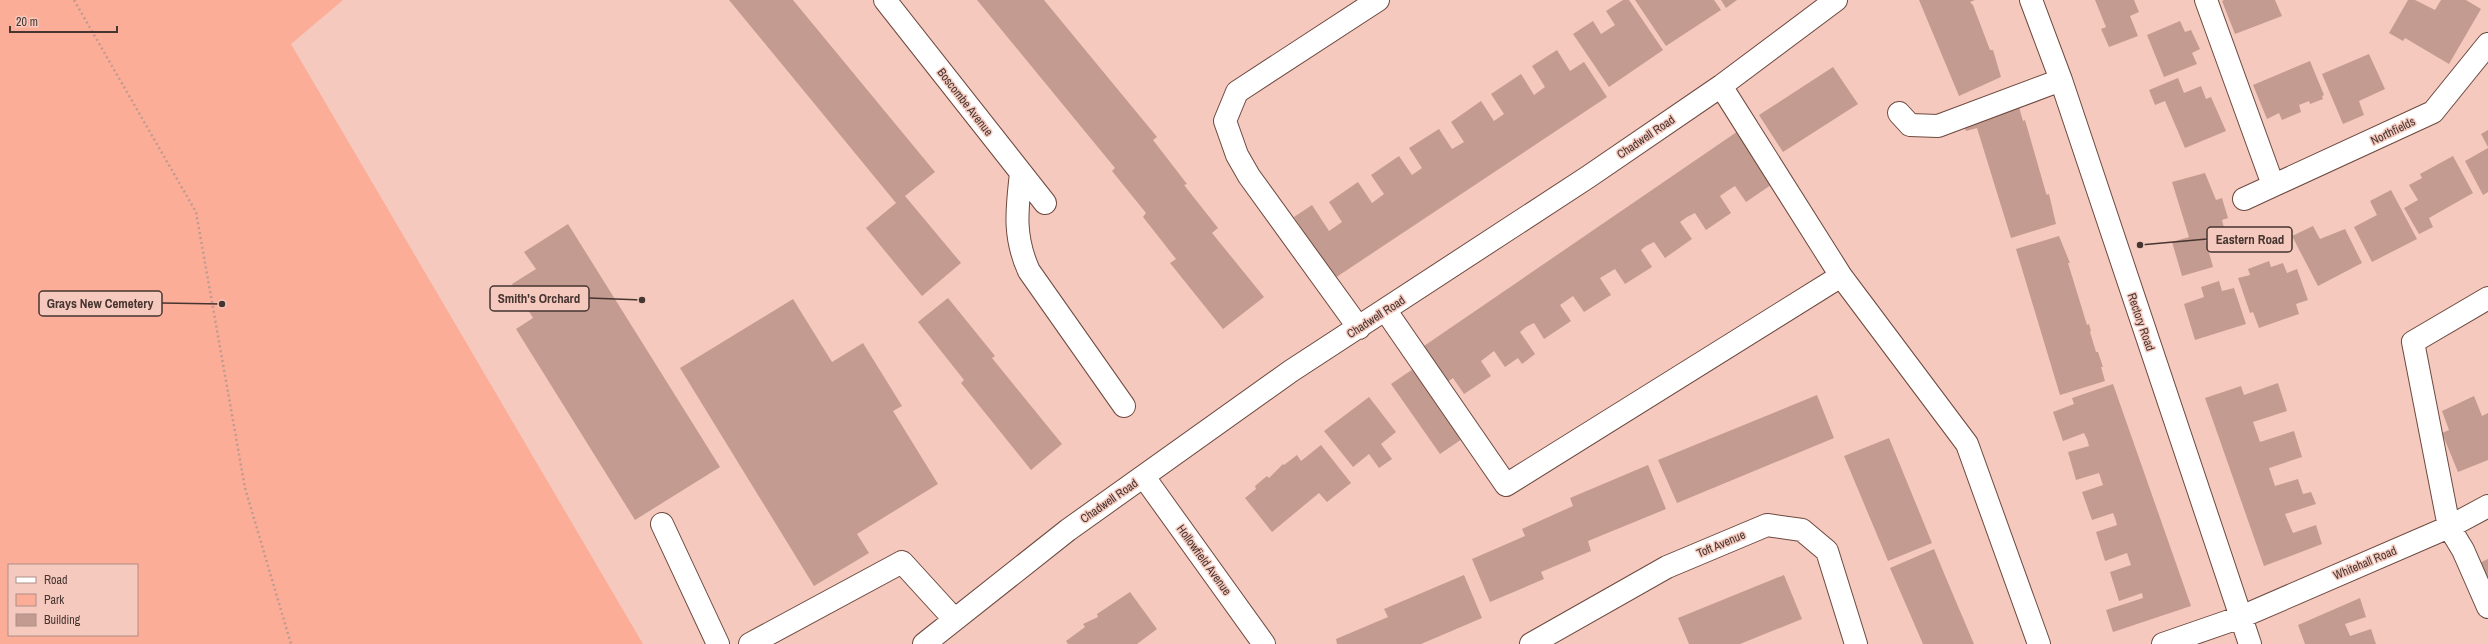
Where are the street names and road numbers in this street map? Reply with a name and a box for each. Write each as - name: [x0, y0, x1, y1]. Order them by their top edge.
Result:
- street label: Boscombe Avenue: [933, 65, 997, 139]
- street label: Chadwell Road: [1614, 112, 1678, 162]
- street label: Northfields: [2368, 113, 2418, 149]
- street label: Rectory Road: [2124, 291, 2158, 353]
- street label: Chadwell Road: [1344, 292, 1408, 342]
- street label: Chadwell Road: [1077, 475, 1141, 527]
- street label: Hollowfield Avenue: [1173, 522, 1235, 598]
- street label: Toft Avenue: [1694, 527, 1748, 561]
- street label: Whitehall Road: [2331, 542, 2399, 584]

